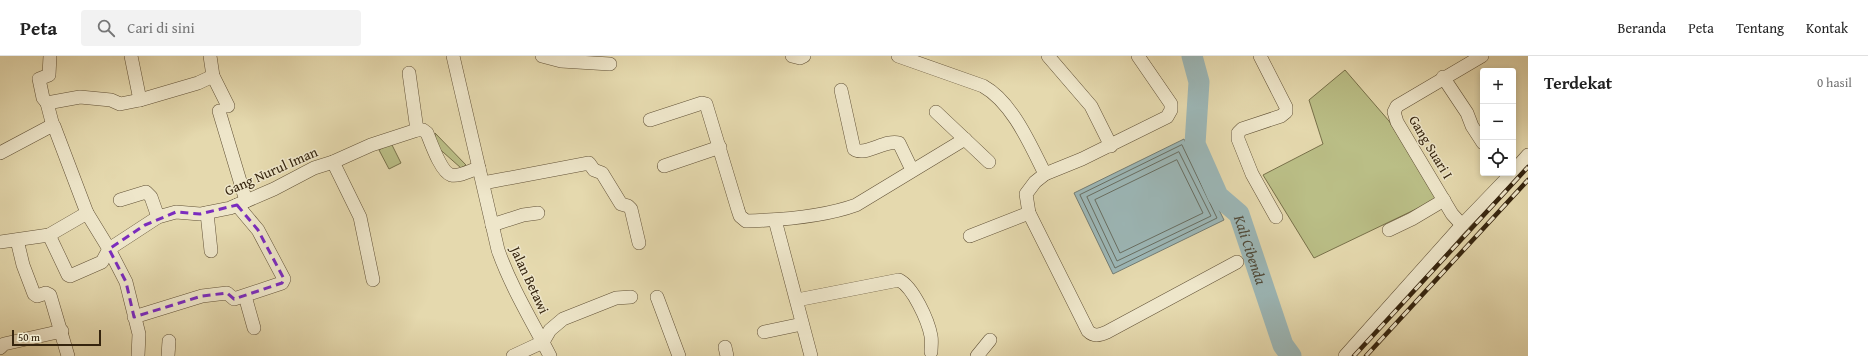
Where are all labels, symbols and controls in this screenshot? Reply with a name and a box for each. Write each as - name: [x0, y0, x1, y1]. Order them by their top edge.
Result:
- search box: [81, 10, 361, 46]
- text: Peta: [20, 14, 57, 42]
- icon: search: [95, 17, 117, 39]
- text: Cari di sini: [127, 17, 195, 38]
- text: Beranda: [1618, 18, 1666, 38]
- text: Peta: [1688, 18, 1714, 38]
- text: Tentang: [1736, 18, 1784, 38]
- text: Kontak: [1806, 18, 1848, 38]
- map controls: [1480, 68, 1516, 176]
- button: +: [1480, 68, 1516, 104]
- text: Terdekat: [1544, 70, 1612, 95]
- text: 0 hasil: [1817, 73, 1852, 92]
- button: −: [1480, 104, 1516, 140]
- street label: Gang Suari I: [1404, 111, 1458, 183]
- button: locate: [1480, 140, 1516, 176]
- street label: Gang Nurul Iman: [221, 141, 321, 200]
- water label: Kali Cibenda: [1229, 211, 1272, 287]
- street label: Jalan Betawi: [505, 241, 554, 317]
- scale bar: [12, 328, 101, 347]
- text: 50 m: [18, 329, 40, 345]

